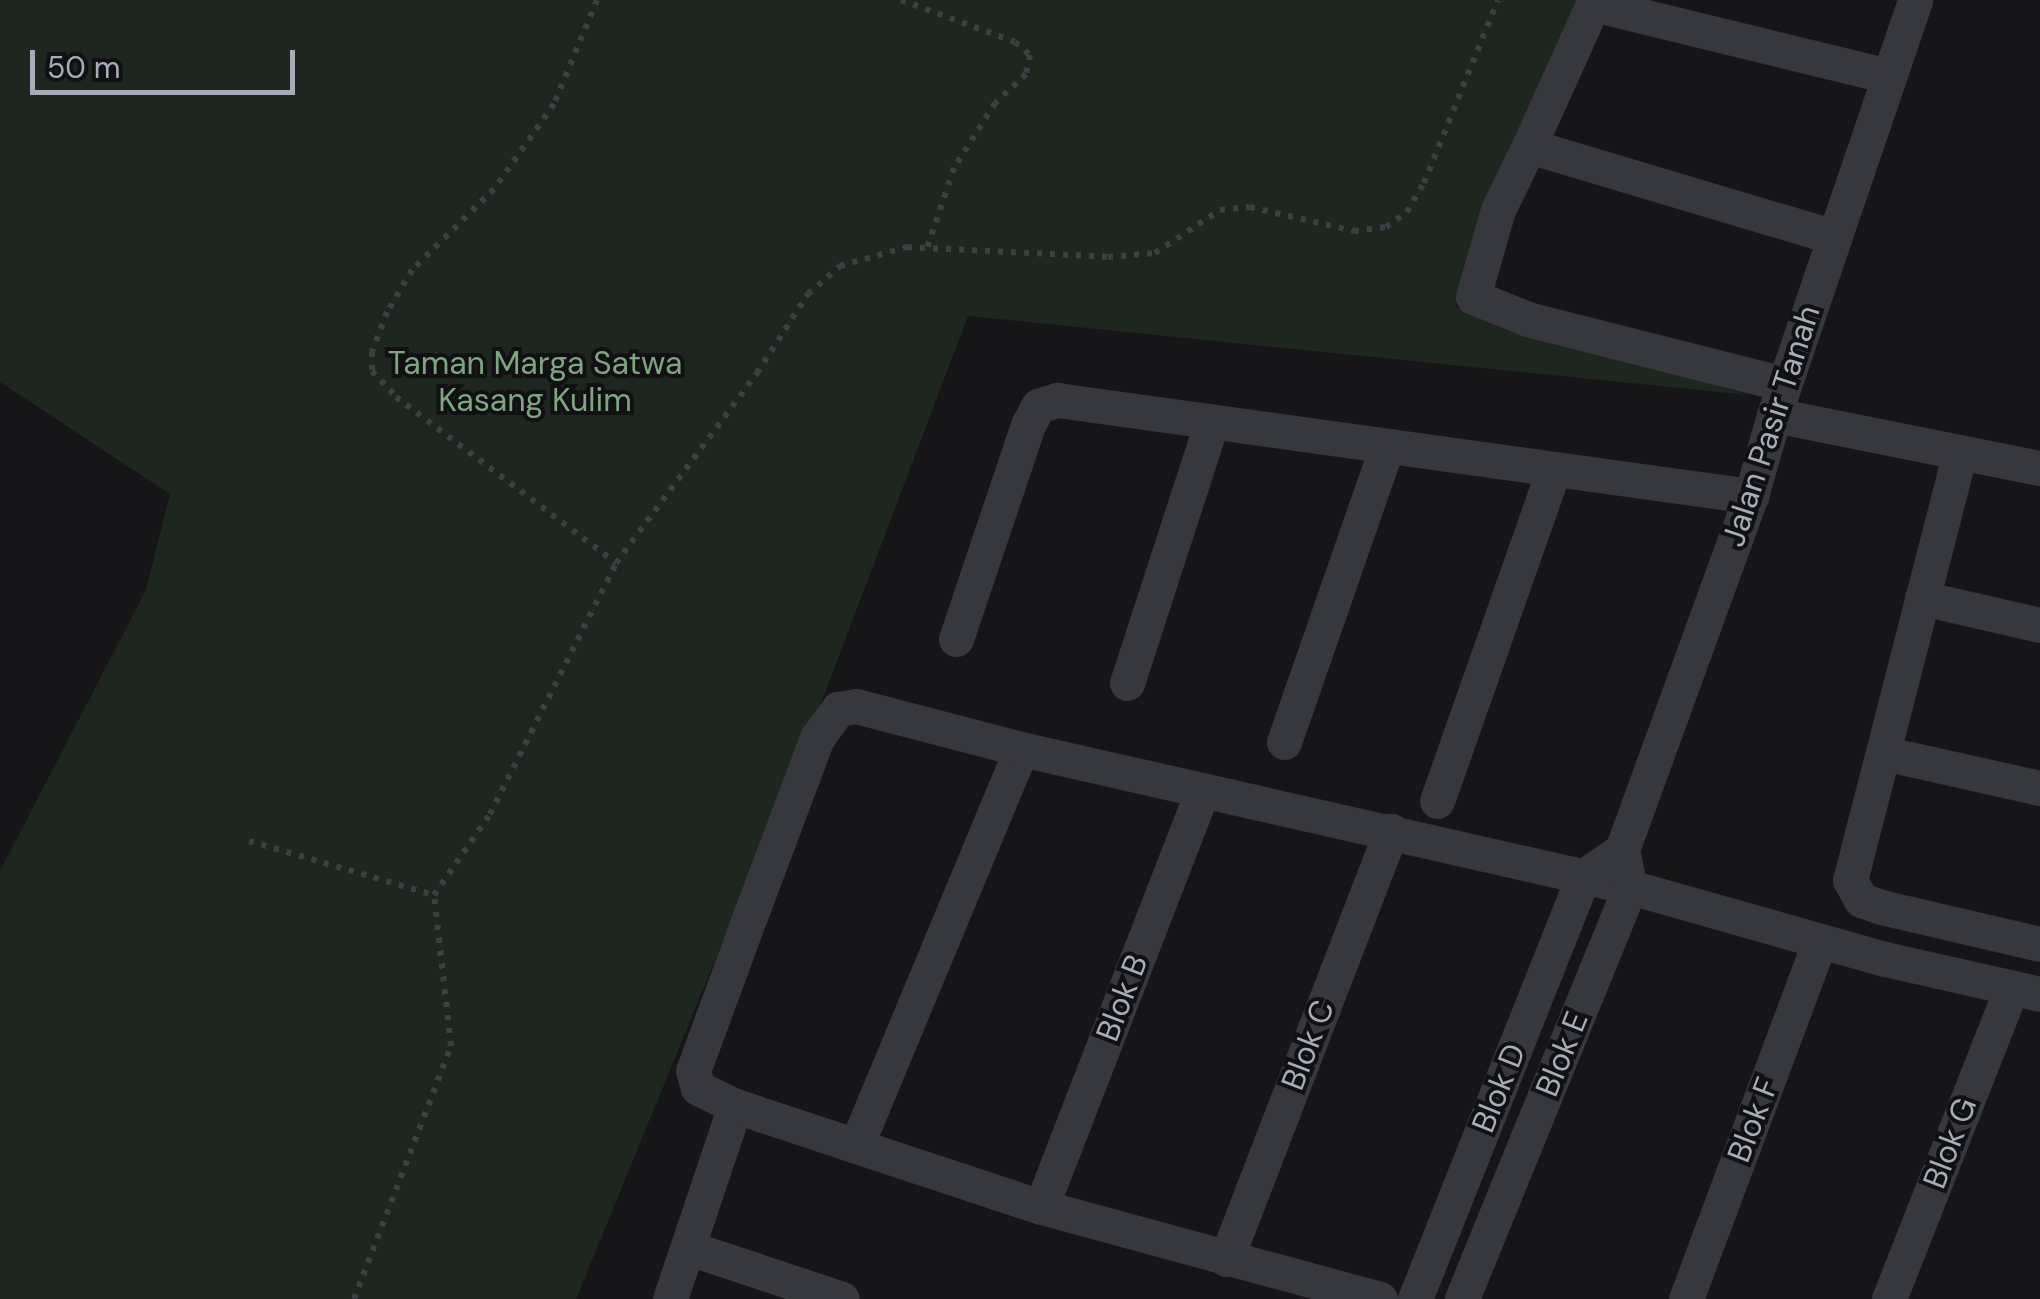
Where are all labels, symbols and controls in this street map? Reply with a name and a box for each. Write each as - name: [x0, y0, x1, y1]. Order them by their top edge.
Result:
- scale bar: [35, 30, 300, 92]
- text: 50 m: [47, 48, 121, 87]
- street label: Jalan Pasir Tanah: [1714, 301, 1828, 551]
- park label: Taman Marga Satwa Kasang Kulim: [388, 345, 682, 420]
- street label: Blok B: [1088, 949, 1156, 1047]
- street label: Blok C: [1273, 995, 1343, 1095]
- street label: Blok E: [1528, 1006, 1596, 1102]
- street label: Blok D: [1464, 1038, 1534, 1138]
- street label: Blok F: [1719, 1072, 1787, 1168]
- street label: Blok G: [1915, 1092, 1985, 1194]

